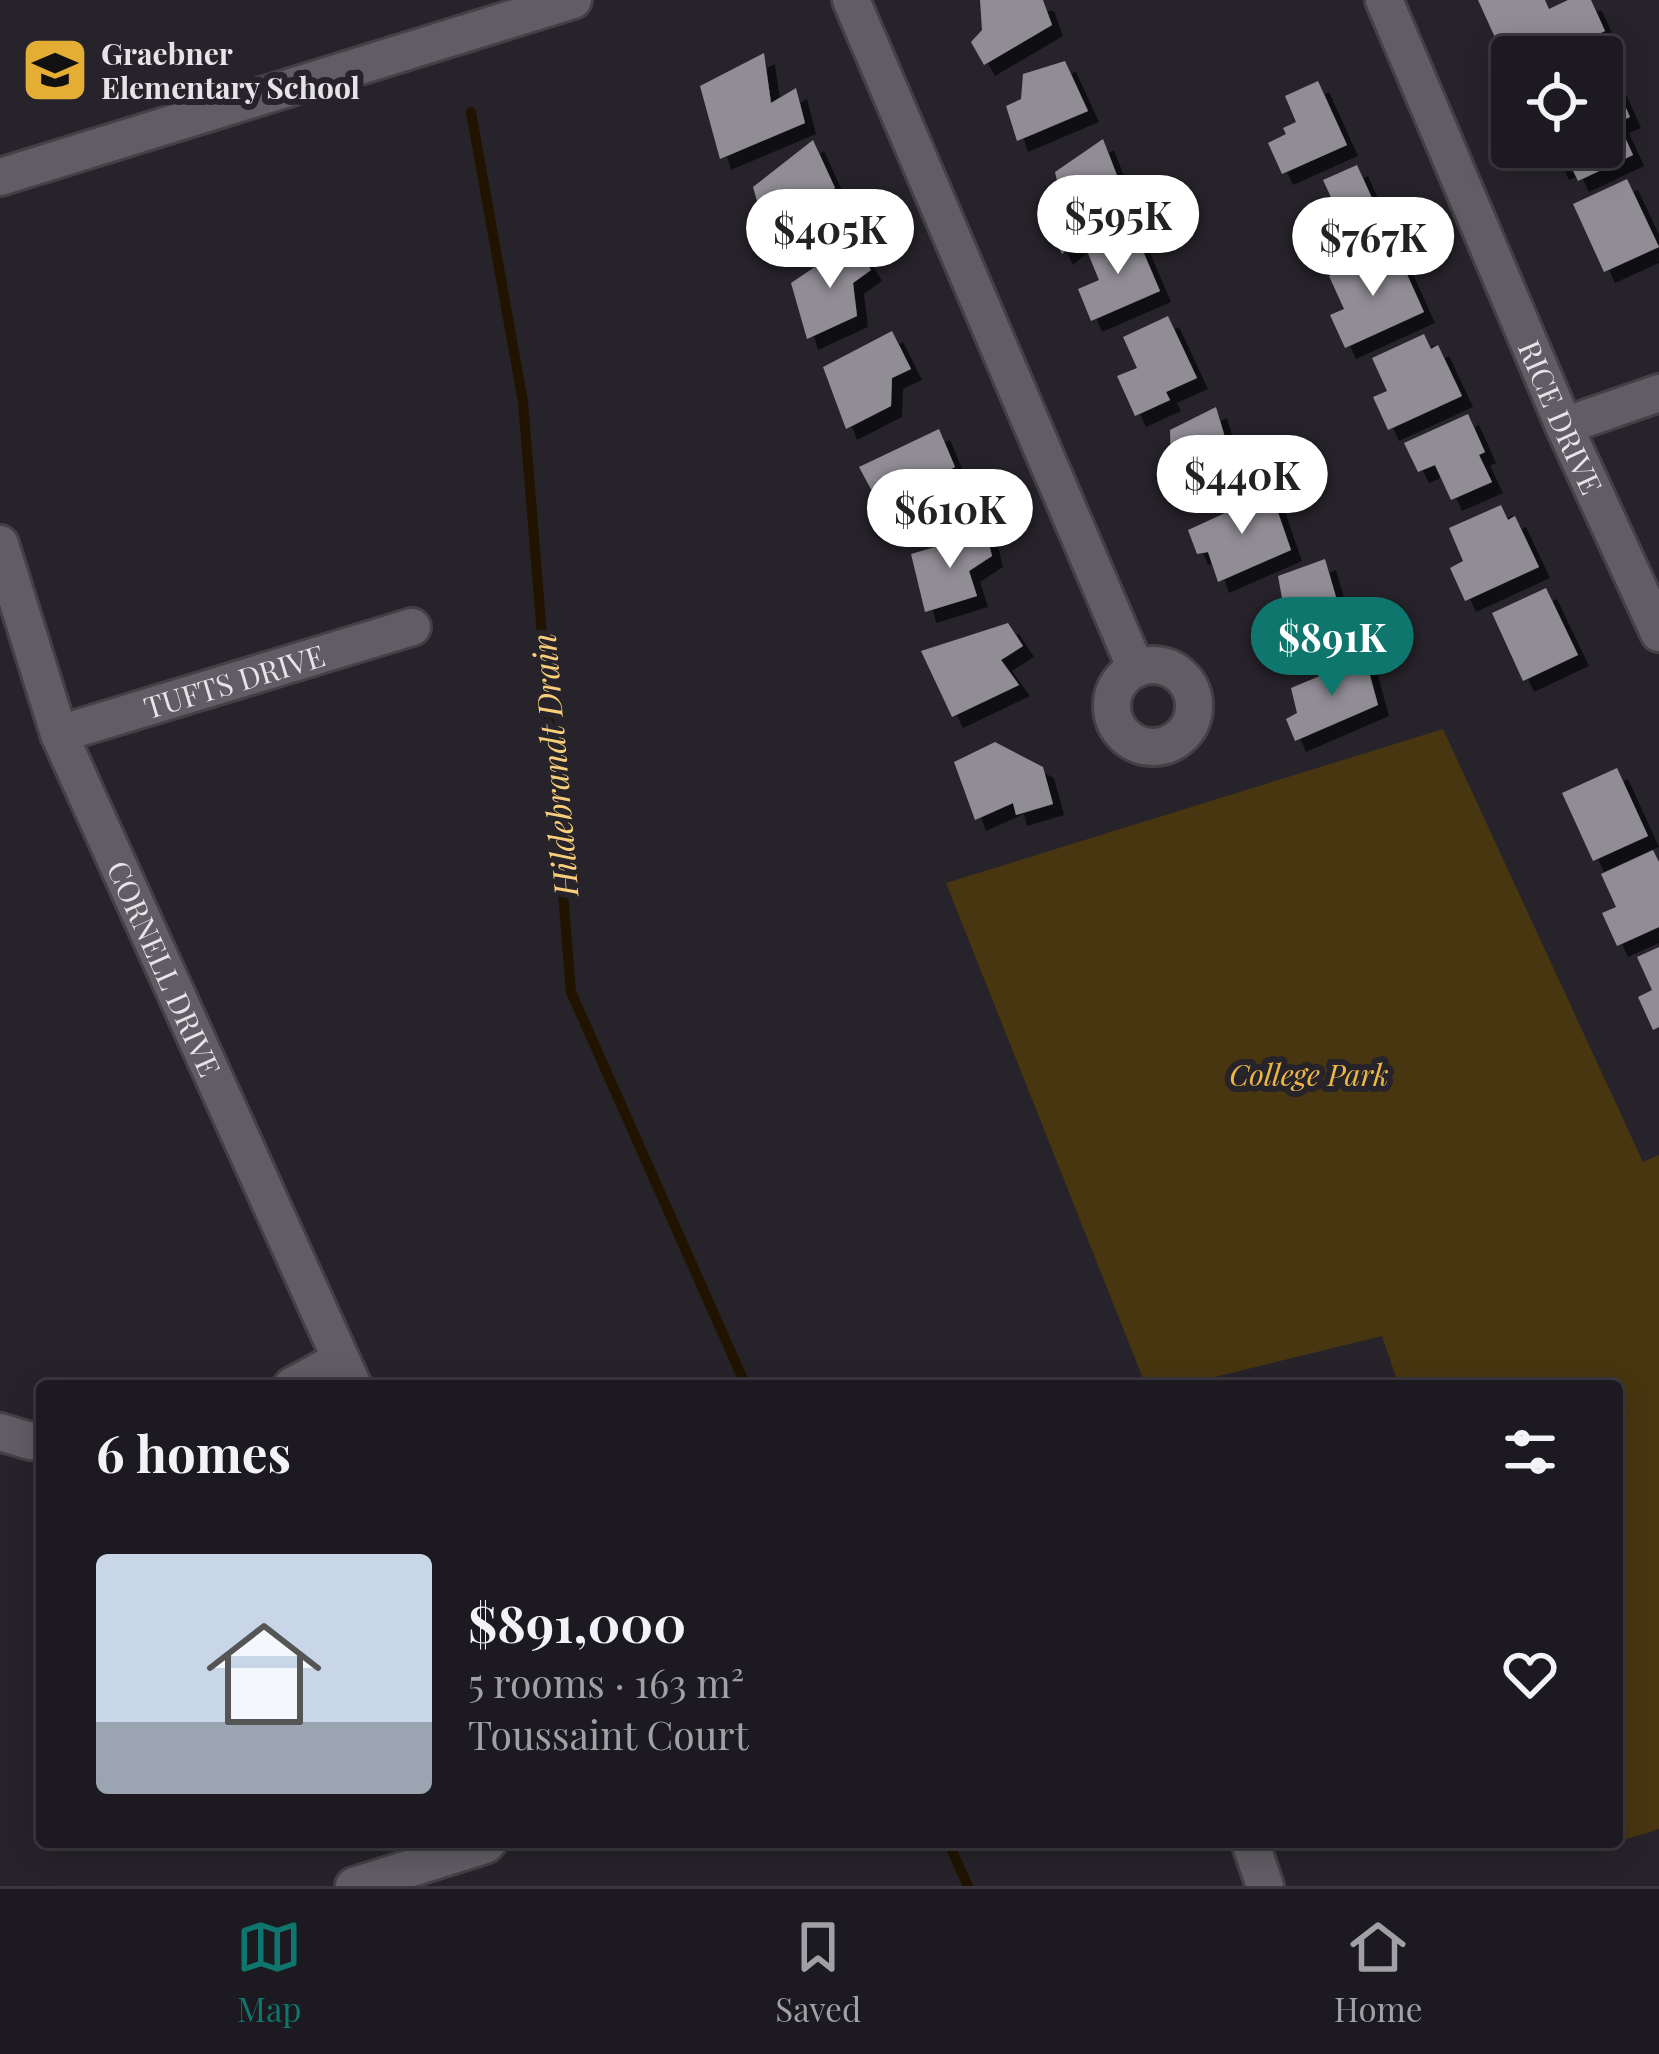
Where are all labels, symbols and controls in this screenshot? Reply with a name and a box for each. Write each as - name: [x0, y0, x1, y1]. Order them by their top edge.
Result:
- place label: Graebner Elementary School: [101, 33, 360, 107]
- school or university icon: Graebner Elementary School: [20, 35, 90, 105]
- map controls: [1491, 36, 1623, 168]
- button: locate: [1491, 36, 1623, 168]
- pin: $595K: [1034, 175, 1202, 277]
- text: $595K: [1064, 188, 1172, 240]
- pin: $405K: [746, 189, 914, 291]
- pin: $767K: [1289, 197, 1457, 299]
- text: $405K: [773, 202, 887, 254]
- text: $767K: [1319, 210, 1427, 262]
- street label: RICE DRIVE: [1510, 334, 1612, 500]
- pin: $440K: [1158, 435, 1326, 537]
- text: $440K: [1184, 448, 1300, 500]
- pin: $610K: [866, 469, 1034, 571]
- text: $610K: [894, 482, 1006, 534]
- pin: $891K: [1248, 597, 1416, 699]
- text: $891K: [1278, 610, 1386, 662]
- water label: Hildebrandt Drain: [520, 632, 587, 900]
- street label: TUFTS DRIVE: [139, 635, 329, 727]
- street label: CORNELL DRIVE: [99, 854, 231, 1083]
- park label: College Park: [1229, 1054, 1389, 1094]
- text: 6 homes: [96, 1418, 291, 1486]
- icon: filters: [1497, 1419, 1563, 1485]
- text: $891,000: [468, 1588, 686, 1656]
- icon: home: [192, 1602, 336, 1746]
- icon: heart: [1497, 1641, 1563, 1707]
- text: 5 rooms · 163 m²: [468, 1656, 744, 1708]
- text: Toussaint Court: [468, 1708, 748, 1760]
- tab: Map: [236, 1914, 302, 2030]
- tab: Saved: [775, 1914, 861, 2030]
- tab: Home: [1334, 1914, 1423, 2030]

